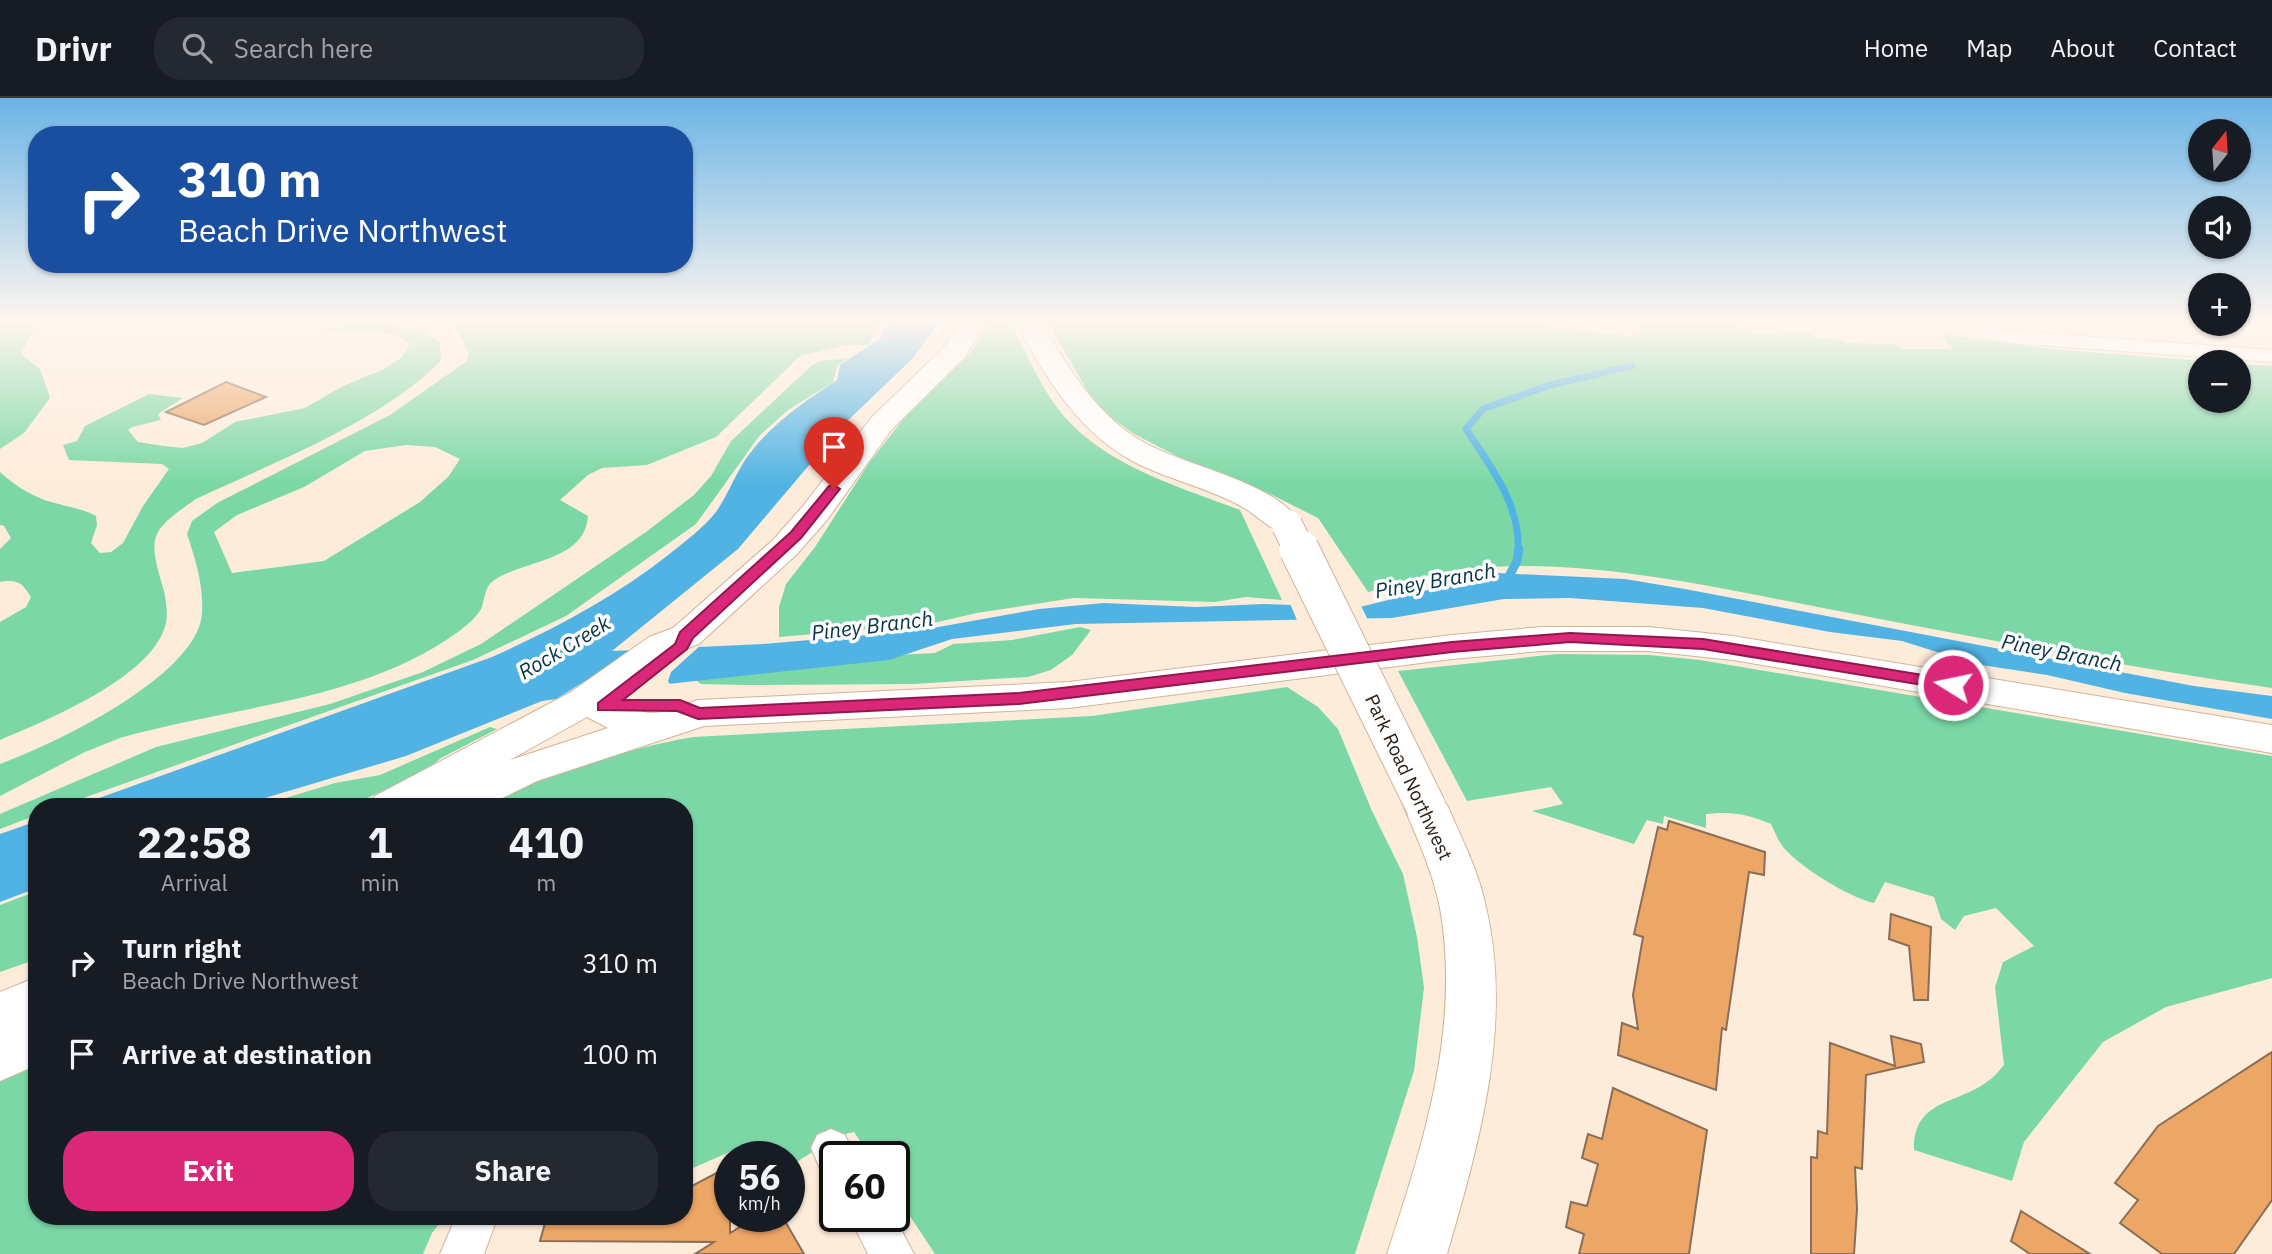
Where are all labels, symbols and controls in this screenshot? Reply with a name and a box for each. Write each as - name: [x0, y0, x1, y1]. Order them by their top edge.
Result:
- search box: [154, 17, 644, 80]
- text: Drivr: [35, 27, 112, 70]
- icon: search: [178, 29, 216, 67]
- text: Search here: [234, 31, 373, 65]
- text: Home: [1864, 32, 1928, 64]
- text: Map: [1966, 32, 2012, 64]
- text: About: [2050, 32, 2115, 64]
- text: Contact: [2153, 32, 2237, 64]
- north arrow: [2188, 119, 2250, 182]
- map controls: [2188, 119, 2251, 413]
- text: 310 m: [178, 147, 322, 210]
- icon: right: [63, 154, 154, 245]
- button: sound: [2188, 196, 2251, 259]
- text: Beach Drive Northwest: [178, 209, 507, 251]
- button: +: [2188, 273, 2251, 336]
- button: −: [2188, 350, 2251, 413]
- pin: [804, 417, 864, 489]
- icon: arrive: [815, 428, 853, 466]
- water label: Piney Branch: [1372, 556, 1498, 604]
- water label: Piney Branch: [810, 604, 934, 646]
- water label: Rock Creek: [513, 608, 616, 685]
- water label: Piney Branch: [1999, 627, 2125, 677]
- position arrow: [1916, 648, 1990, 722]
- street label: Park Road Northwest: [1360, 690, 1458, 864]
- text: 22:58: [137, 815, 252, 870]
- text: 1: [367, 815, 393, 870]
- text: 410: [508, 815, 584, 870]
- text: Arrival: [161, 867, 228, 897]
- text: min: [361, 867, 399, 897]
- text: m: [536, 867, 556, 897]
- text: Turn right: [122, 931, 241, 965]
- icon: right: [63, 944, 101, 982]
- text: 310 m: [582, 946, 658, 980]
- text: Beach Drive Northwest: [122, 965, 359, 995]
- icon: arrive: [63, 1035, 101, 1073]
- text: Arrive at destination: [122, 1037, 372, 1071]
- text: 100 m: [582, 1037, 658, 1071]
- button: Exit: [63, 1131, 354, 1211]
- button: Share: [368, 1131, 658, 1211]
- speed limit sign: 60: [819, 1141, 910, 1232]
- text: 56: [738, 1154, 781, 1200]
- text: km/h: [738, 1192, 781, 1215]

